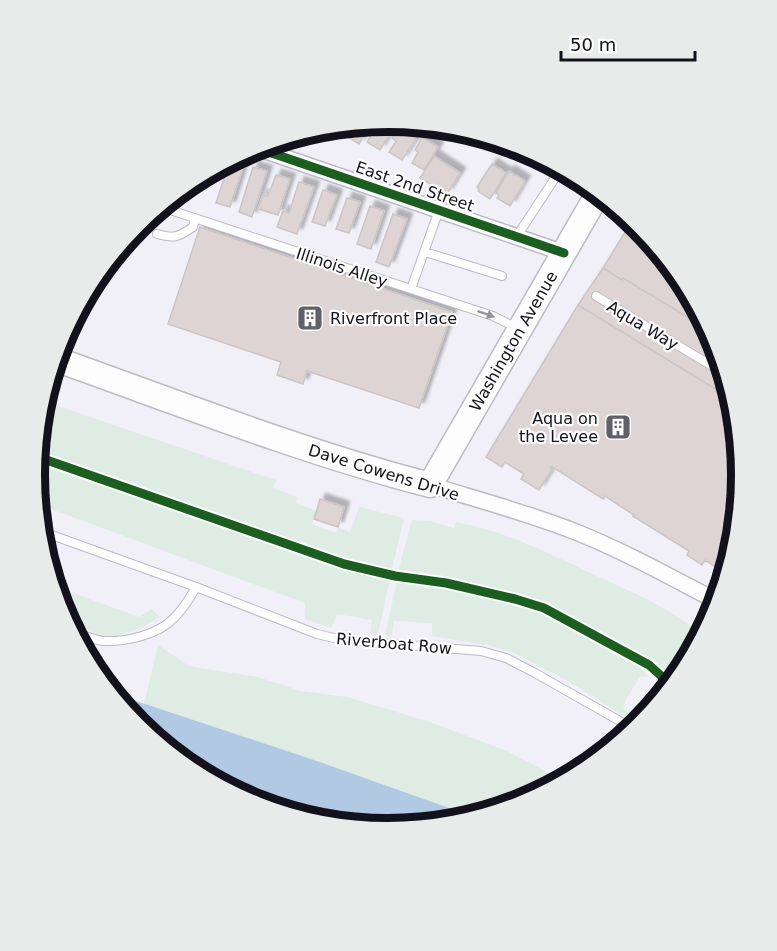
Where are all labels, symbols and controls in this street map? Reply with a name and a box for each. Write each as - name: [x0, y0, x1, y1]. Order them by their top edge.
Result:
- scale bar: [561, 24, 694, 62]
- text: 50 m: [570, 34, 616, 55]
- street label: East 2nd Street: [353, 157, 476, 216]
- street label: Illinois Alley: [294, 244, 390, 291]
- street label: Washington Avenue: [466, 268, 561, 415]
- street label: Aqua Way: [604, 297, 682, 354]
- building icon: Riverfront Place: [295, 303, 325, 333]
- place label: Riverfront Place: [330, 309, 457, 328]
- one-way arrow: [477, 309, 495, 319]
- place label: Aqua on the Levee: [519, 409, 598, 446]
- building icon: Aqua on the Levee: [603, 412, 633, 442]
- street label: Dave Cowens Drive: [306, 440, 462, 504]
- street label: Riverboat Row: [335, 629, 452, 658]

